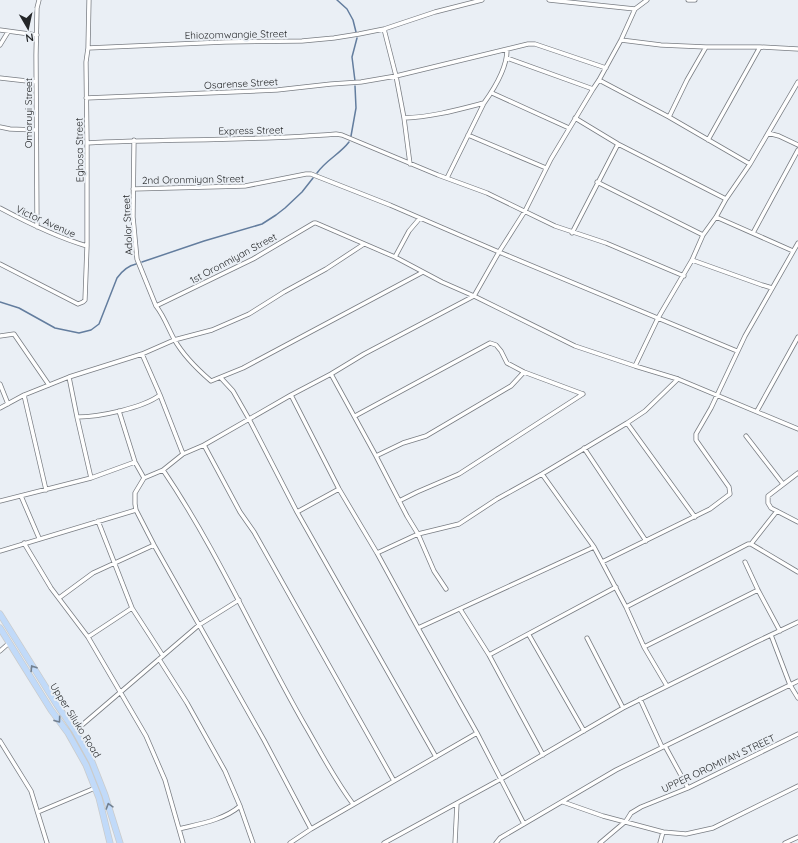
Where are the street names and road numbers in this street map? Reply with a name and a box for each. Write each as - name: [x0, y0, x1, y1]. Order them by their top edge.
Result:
- street label: Ehiozomwangie Street: [185, 27, 288, 42]
- street label: Osarense Street: [204, 75, 279, 92]
- street label: Omoruyi Street: [22, 77, 35, 148]
- street label: Eghosa Street: [72, 117, 87, 182]
- street label: Express Street: [218, 123, 284, 138]
- street label: 2nd Oronmiyan Street: [142, 172, 245, 187]
- street label: Adolor Street: [119, 194, 136, 256]
- street label: Victor Avenue: [14, 202, 78, 241]
- street label: 1st Oronmiyan Street: [188, 230, 279, 287]
- street label: Upper Siluko Road: [47, 680, 104, 760]
- street label: UPPER OROMIYAN STREET: [659, 731, 777, 796]

